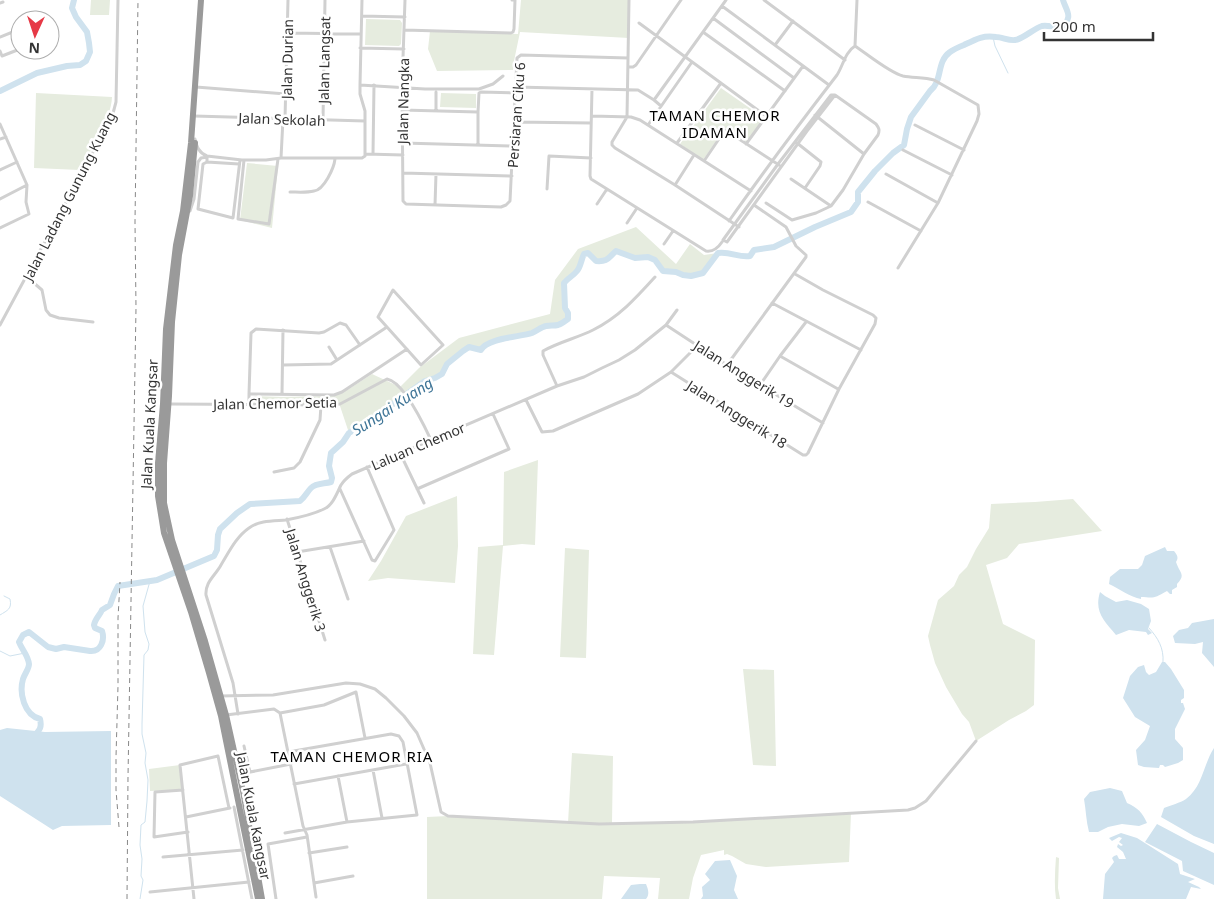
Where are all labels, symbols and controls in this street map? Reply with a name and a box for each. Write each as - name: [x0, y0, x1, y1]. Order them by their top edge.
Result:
- north arrow: [10, 10, 60, 60]
- scale bar: [1044, 10, 1153, 42]
- street label: Jalan Langsat: [314, 16, 334, 106]
- text: 200 m: [1052, 16, 1096, 36]
- street label: Jalan Durian: [277, 19, 297, 101]
- text: N: [28, 39, 40, 58]
- street label: Jalan Nangka: [393, 58, 413, 146]
- street label: Persiaran Ciku 6: [503, 61, 529, 169]
- district label: TAMAN CHEMOR IDAMAN: [650, 105, 780, 142]
- street label: Jalan Ladang Gunung Kuang: [17, 108, 120, 286]
- street label: Jalan Sekolah: [236, 108, 326, 130]
- street label: Jalan Anggerik 19: [689, 334, 798, 412]
- street label: Jalan Kuala Kangsar: [136, 358, 162, 491]
- water label: Sungai Kuang: [348, 372, 437, 440]
- street label: Jalan Anggerik 18: [682, 374, 791, 452]
- street label: Jalan Chemor Setia: [211, 392, 337, 414]
- street label: Laluan Chemor: [368, 418, 468, 474]
- street label: Jalan Anggerik 3: [281, 524, 331, 634]
- district label: TAMAN CHEMOR RIA: [271, 746, 433, 766]
- street label: Jalan Kuala Kangsar: [232, 748, 276, 882]

